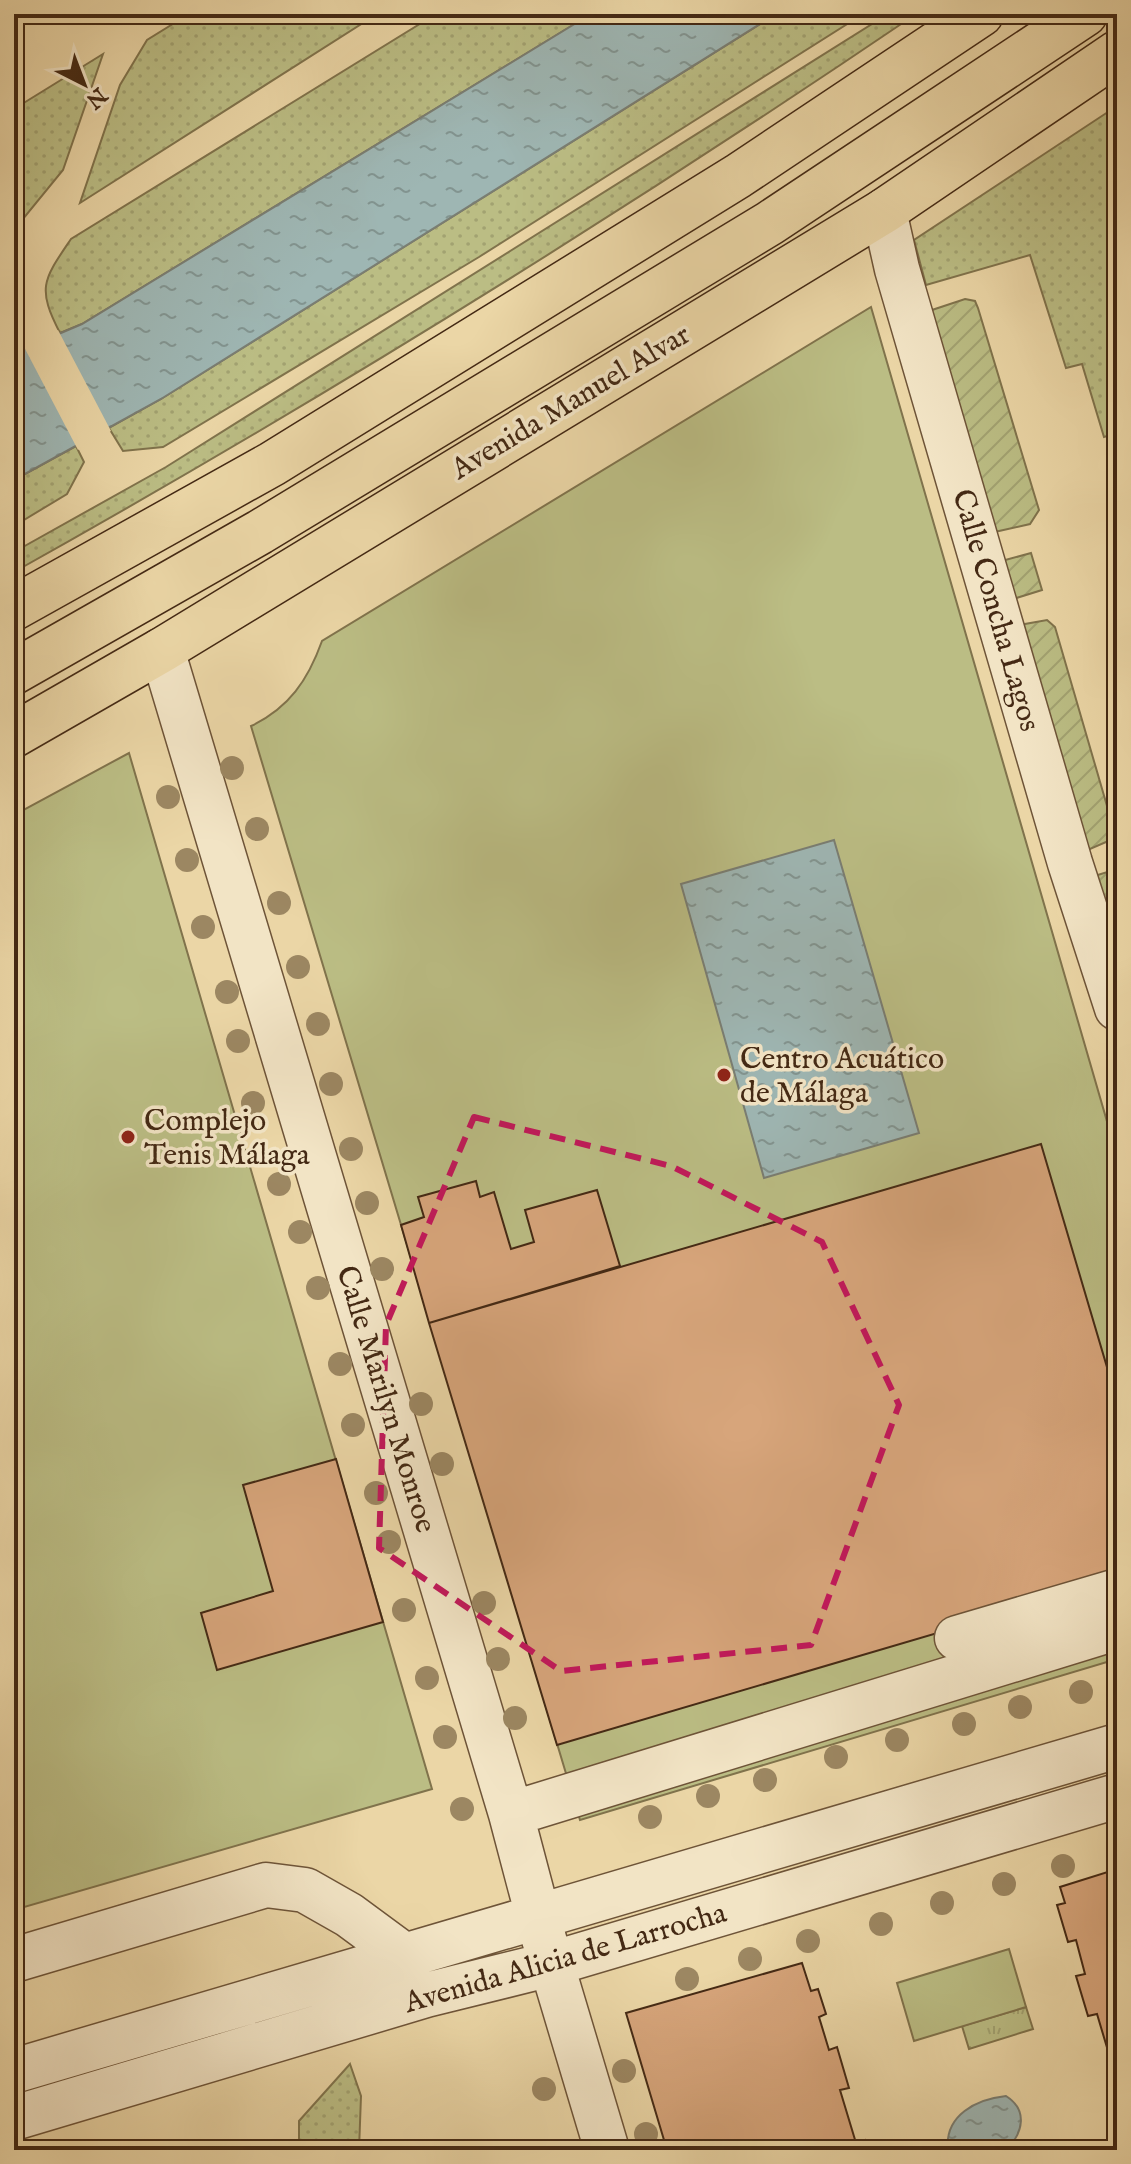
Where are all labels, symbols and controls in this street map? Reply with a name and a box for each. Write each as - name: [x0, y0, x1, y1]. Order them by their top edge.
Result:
- north arrow: [44, 44, 124, 124]
- text: N: [80, 80, 113, 114]
- street label: Avenida Manuel Alvar: [444, 316, 698, 490]
- street label: Calle Concha Lagos: [942, 485, 1048, 736]
- place label: Centro Acuático de Málaga: [740, 1041, 944, 1113]
- marker: Centro Acuático de Málaga: [715, 1066, 733, 1084]
- place label: Complejo Tenis Málaga: [144, 1103, 310, 1175]
- marker: Complejo Tenis Málaga: [119, 1128, 137, 1146]
- street label: Calle Marilyn Monroe: [326, 1261, 444, 1538]
- street label: Avenida Alicia de Larrocha: [399, 1895, 731, 2023]

